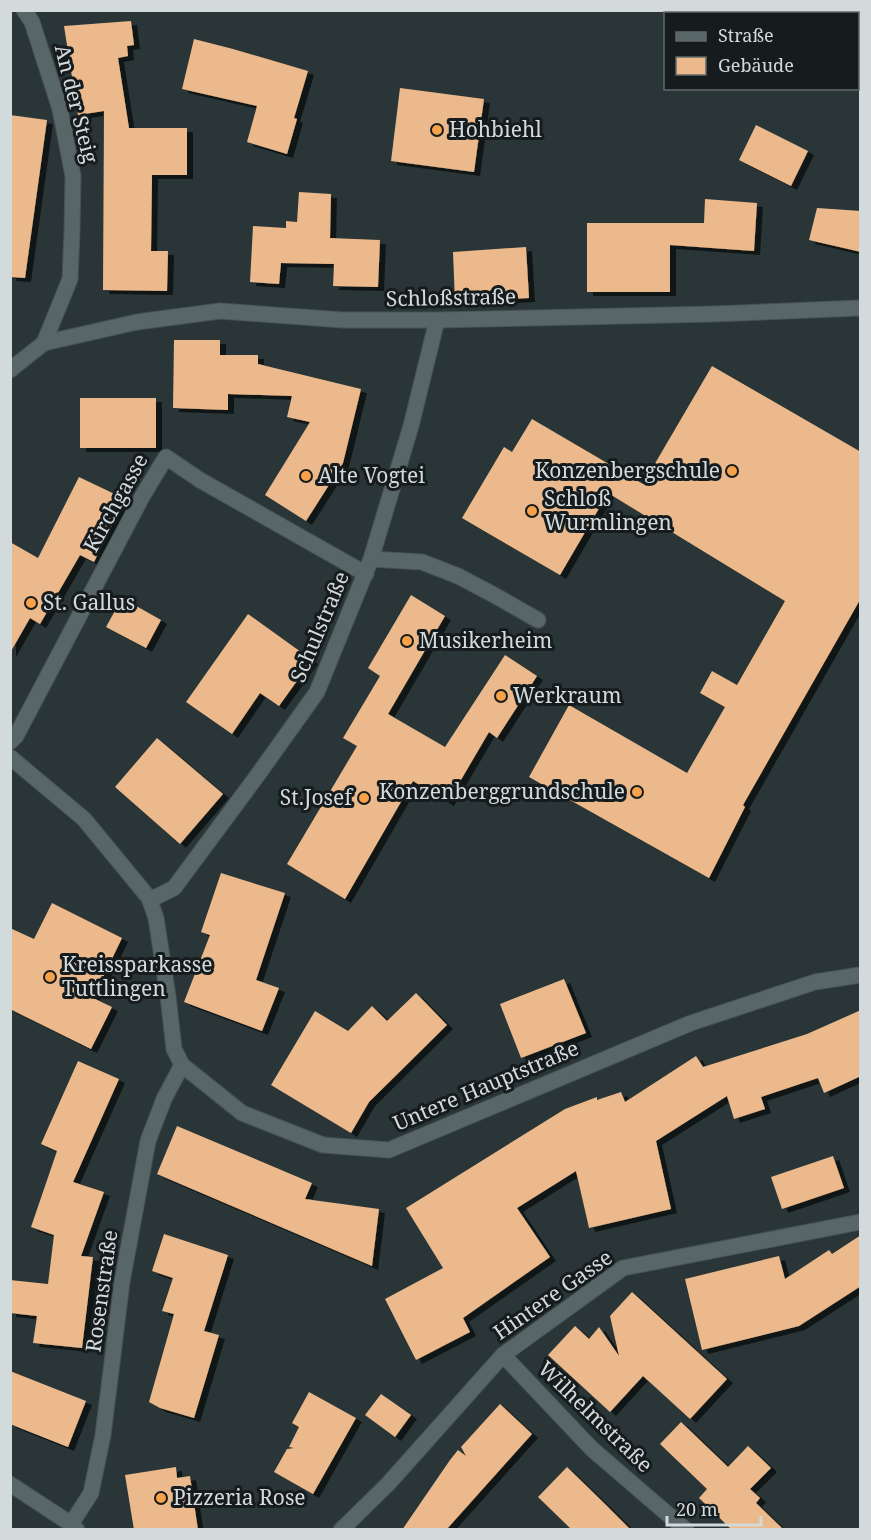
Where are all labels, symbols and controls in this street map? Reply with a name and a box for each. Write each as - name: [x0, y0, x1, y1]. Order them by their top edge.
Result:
- legend: [664, 12, 859, 90]
- text: Straße: [718, 23, 774, 47]
- street label: An der Steig: [49, 41, 105, 167]
- text: Gebäude: [718, 53, 794, 77]
- place label: Hohbiehl: [449, 115, 542, 143]
- marker: Hohbiehl: [430, 123, 444, 137]
- street label: Schloßstraße: [386, 282, 516, 312]
- street label: Kirchgasse: [77, 448, 154, 557]
- place label: Konzenbergschule: [535, 456, 720, 484]
- place label: Alte Vogtei: [318, 461, 425, 489]
- marker: Konzenbergschule: [725, 464, 739, 478]
- marker: Alte Vogtei: [299, 469, 313, 483]
- place label: Schloß Wurmlingen: [544, 484, 672, 536]
- marker: Schloß Wurmlingen: [525, 504, 539, 518]
- street label: Schulstraße: [283, 567, 355, 686]
- place label: St. Gallus: [43, 588, 135, 616]
- marker: St. Gallus: [24, 596, 38, 610]
- place label: Musikerheim: [419, 626, 553, 654]
- marker: Musikerheim: [400, 634, 414, 648]
- place label: Werkraum: [513, 681, 622, 709]
- marker: Werkraum: [494, 689, 508, 703]
- place label: Konzenberggrundschule: [379, 777, 625, 805]
- place label: St.Josef: [280, 783, 354, 811]
- marker: Konzenberggrundschule: [630, 785, 644, 799]
- marker: St.Josef: [357, 791, 371, 805]
- place label: Kreissparkasse Tuttlingen: [62, 950, 212, 1002]
- marker: Kreissparkasse Tuttlingen: [43, 970, 57, 984]
- street label: Untere Hauptstraße: [389, 1033, 583, 1137]
- street label: Rosenstraße: [79, 1228, 123, 1354]
- street label: Hintere Gasse: [487, 1243, 617, 1346]
- street label: Wilhelmstraße: [532, 1354, 659, 1478]
- place label: Pizzeria Rose: [173, 1483, 306, 1511]
- scale bar: [667, 1489, 762, 1527]
- marker: Pizzeria Rose: [154, 1491, 168, 1505]
- text: 20 m: [676, 1497, 718, 1521]

